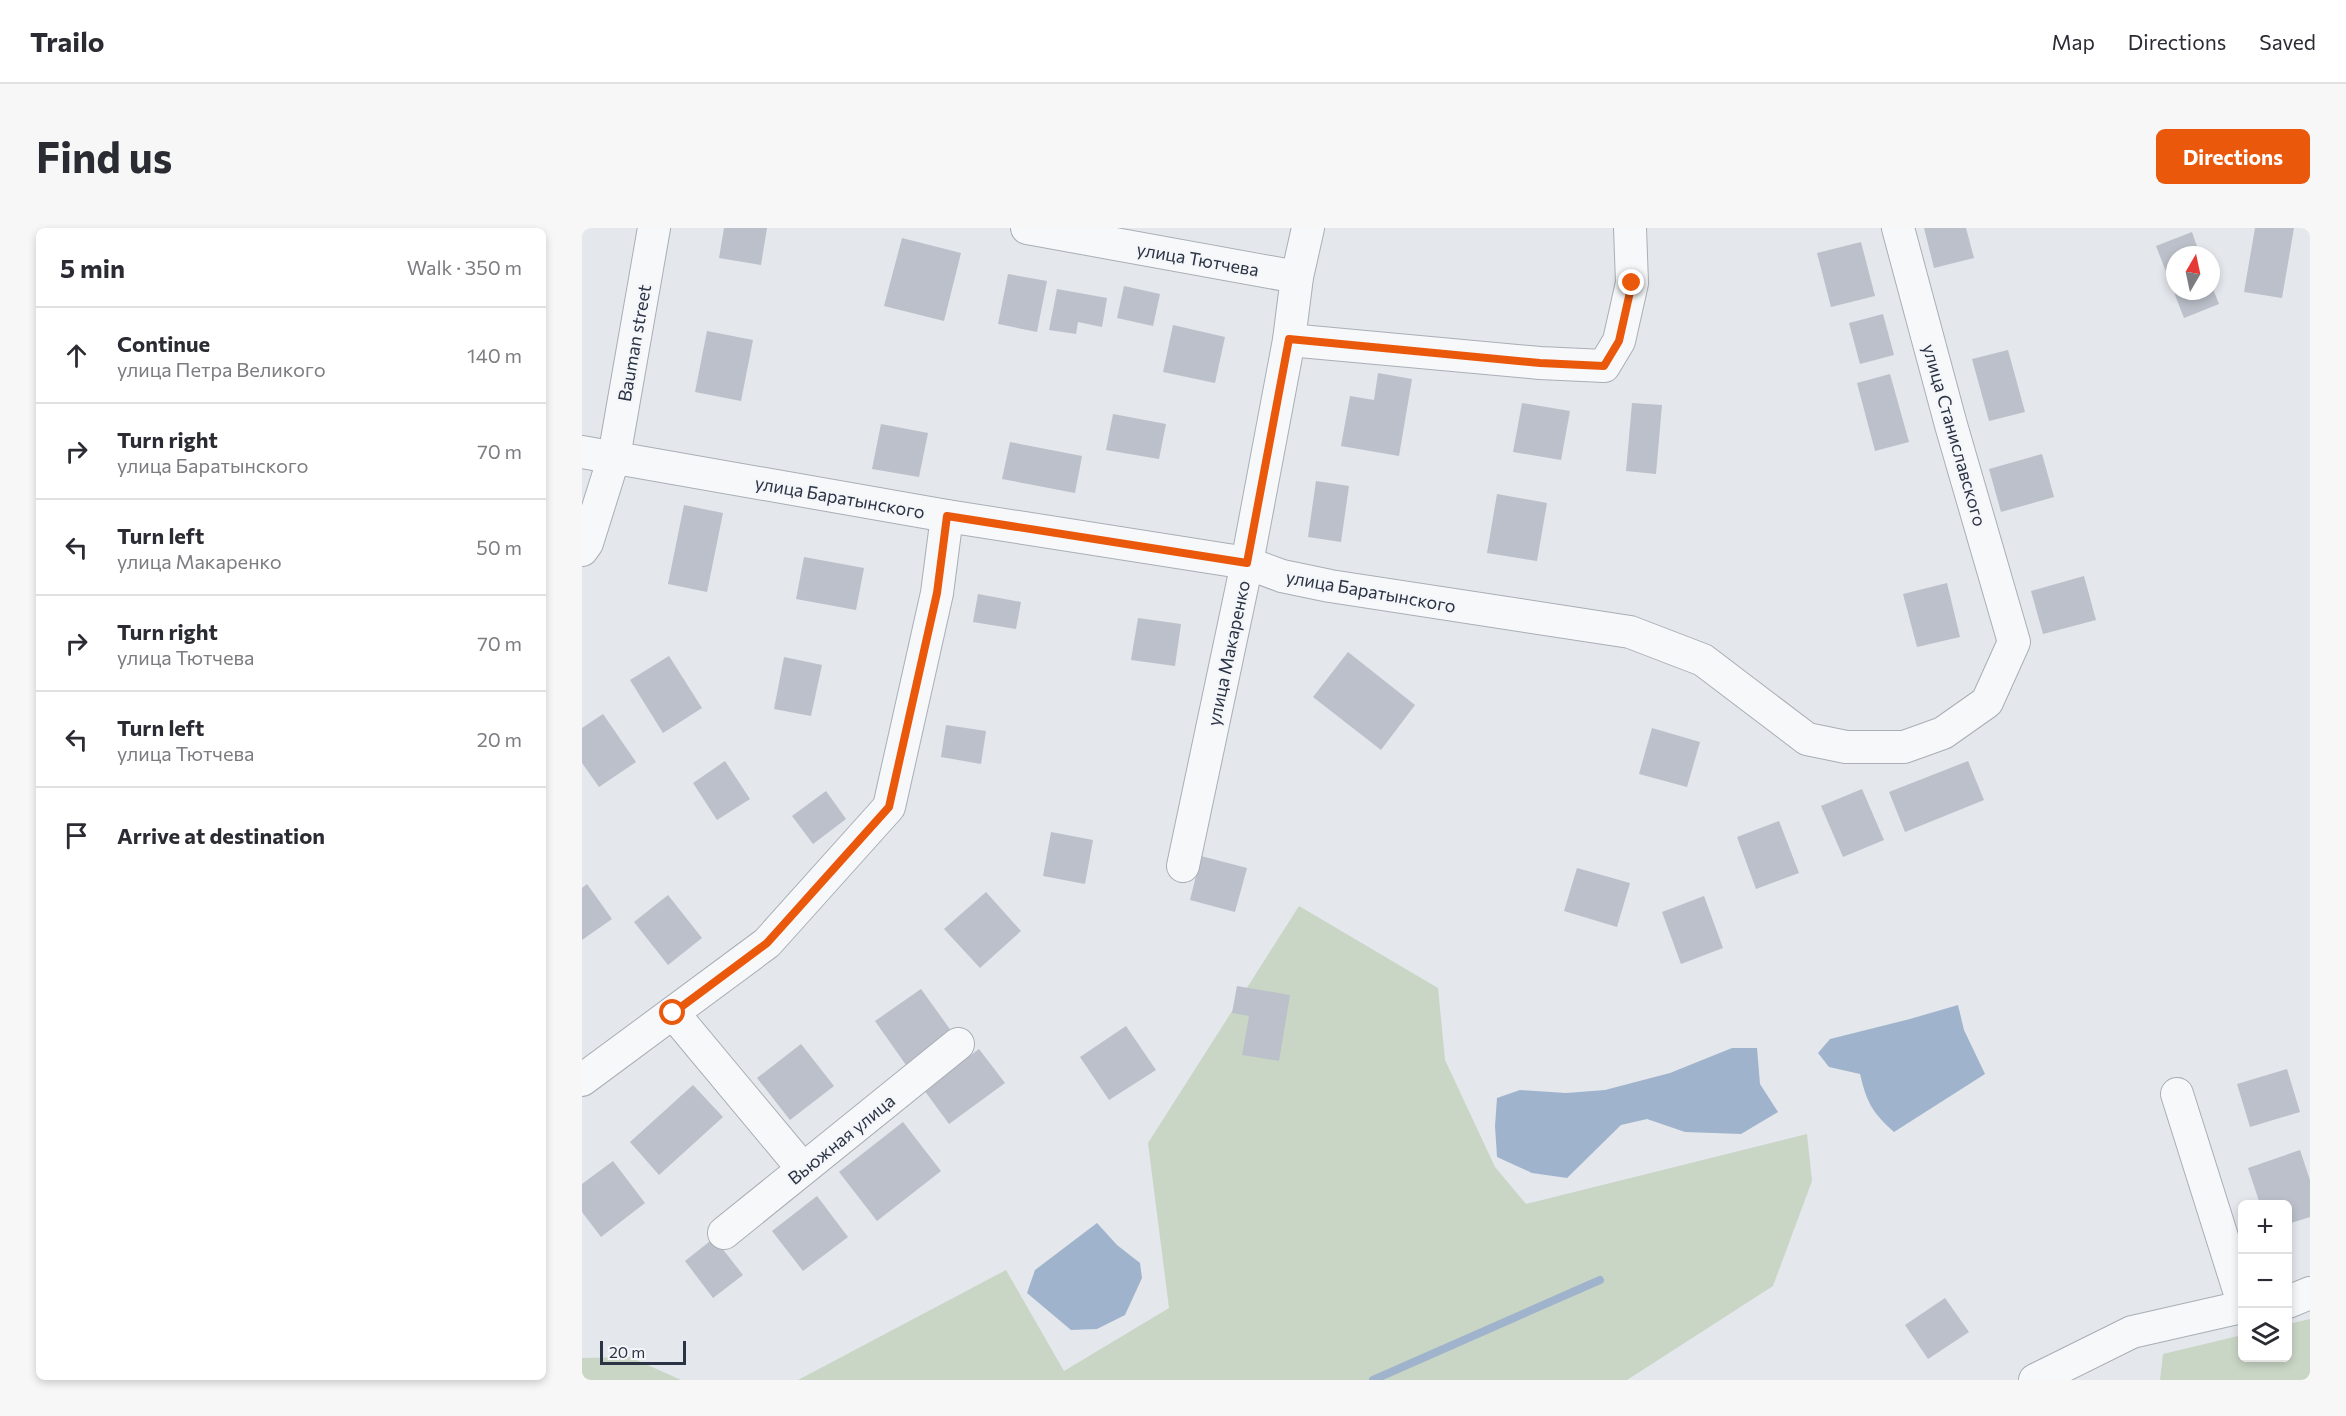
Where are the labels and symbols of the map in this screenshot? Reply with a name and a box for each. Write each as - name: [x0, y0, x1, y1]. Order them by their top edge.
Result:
- street label: улица Тютчева: [1135, 237, 1261, 281]
- north arrow: [2166, 246, 2220, 300]
- route end: [1618, 269, 1644, 295]
- street label: Bauman street: [613, 283, 655, 403]
- street label: улица Станиславского: [1918, 341, 1992, 529]
- street label: улица Баратынского: [753, 471, 927, 523]
- street label: улица Баратынского: [1284, 565, 1458, 617]
- street label: улица Макаренко: [1202, 578, 1254, 728]
- route start: [659, 999, 685, 1025]
- street label: Вьюжная улица: [783, 1089, 899, 1189]
- scale bar: [600, 1338, 686, 1366]

